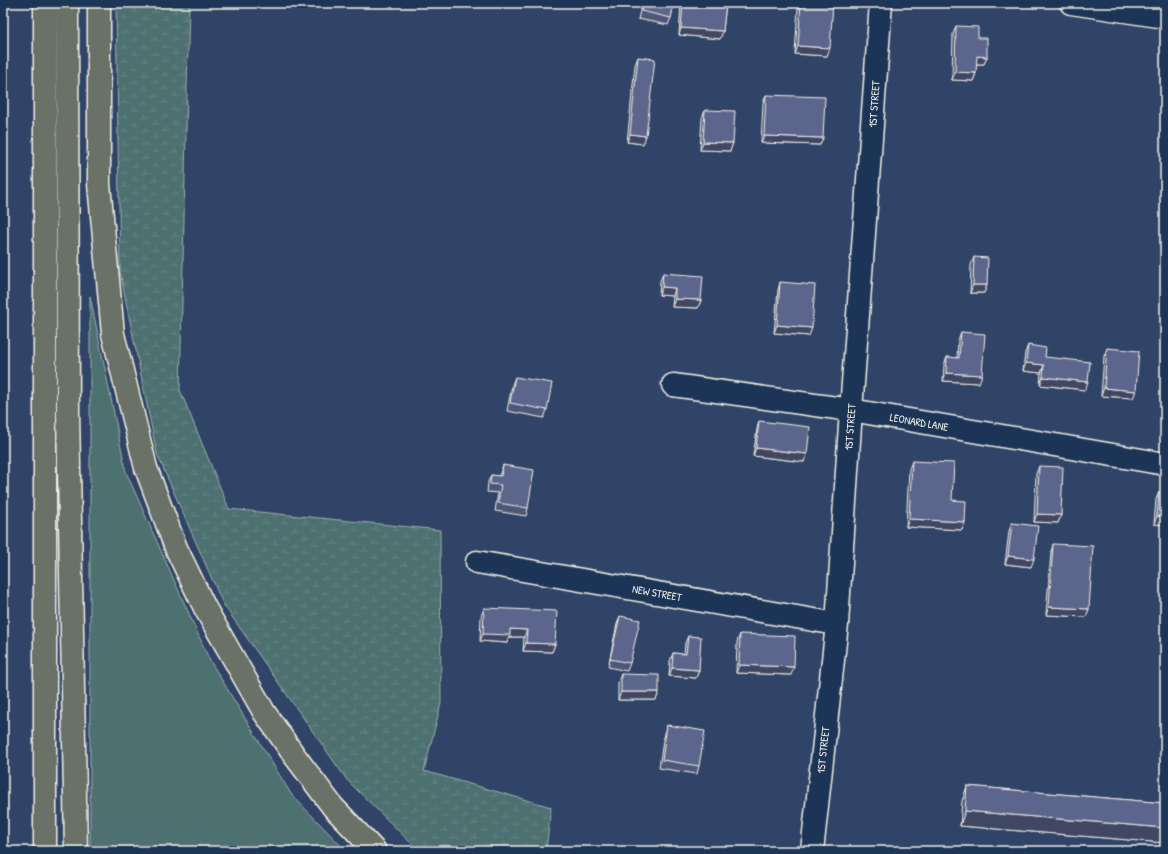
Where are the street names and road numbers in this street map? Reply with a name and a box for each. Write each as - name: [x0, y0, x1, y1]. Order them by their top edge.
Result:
- street label: 1ST STREET: [865, 79, 883, 128]
- street label: 1ST STREET: [841, 402, 859, 451]
- street label: LEONARD LANE: [889, 410, 950, 434]
- street label: NEW STREET: [631, 582, 684, 604]
- street label: 1ST STREET: [814, 725, 832, 774]

